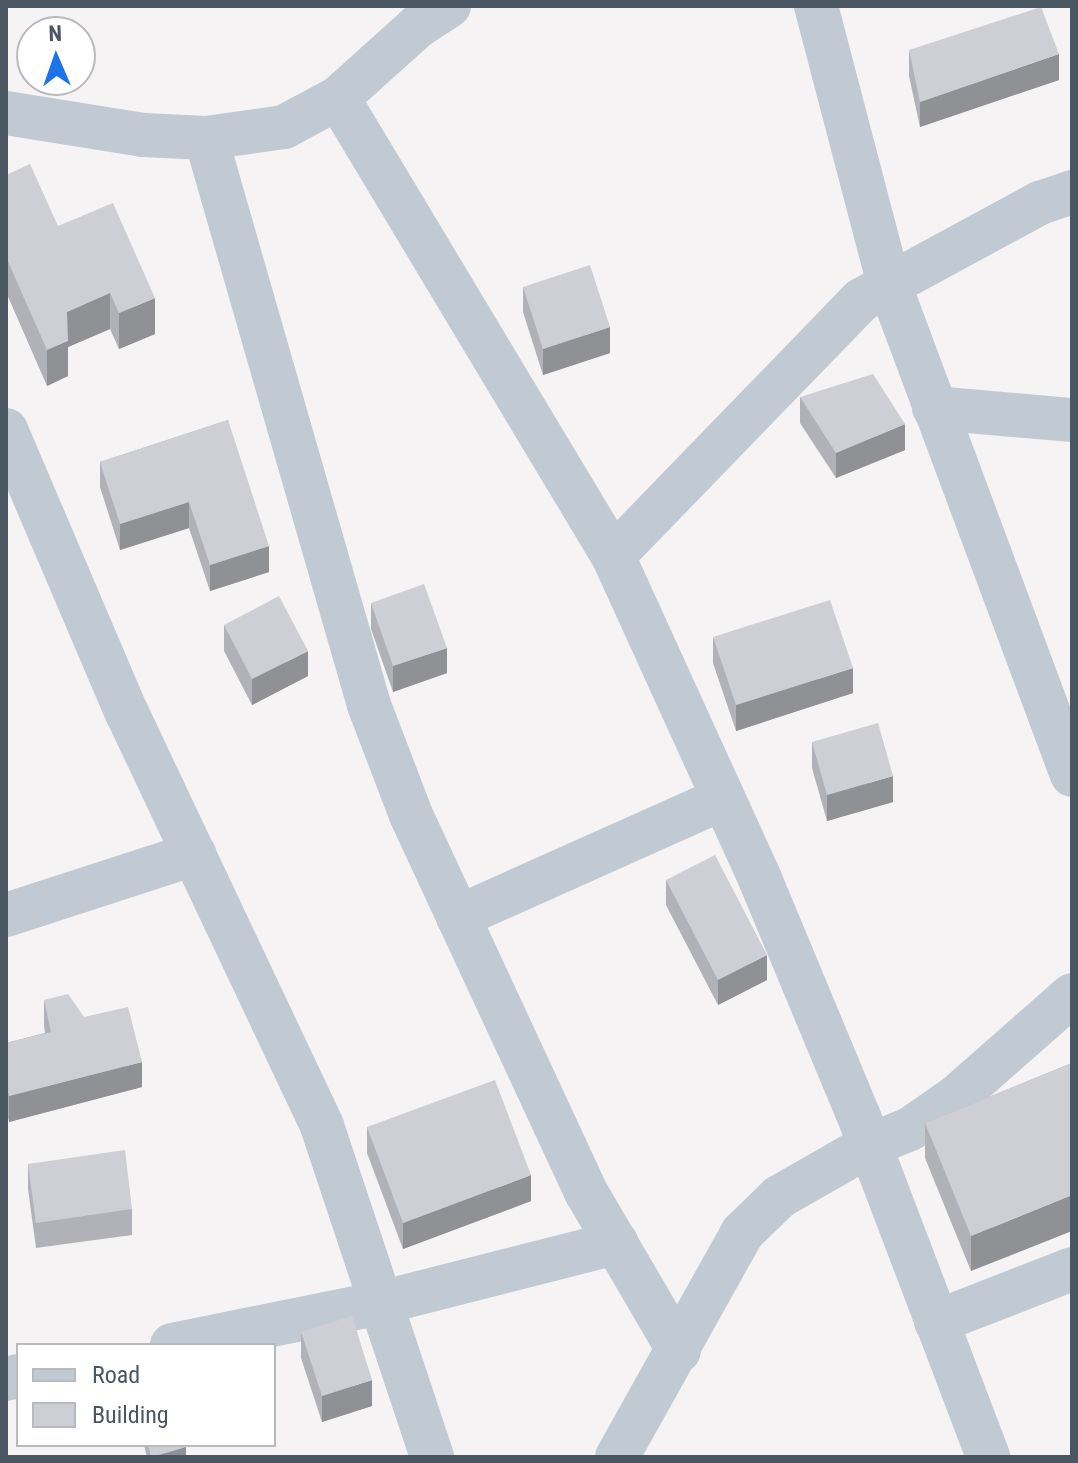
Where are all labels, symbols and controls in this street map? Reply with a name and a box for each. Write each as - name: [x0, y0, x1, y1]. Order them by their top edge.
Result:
- north arrow: [16, 16, 96, 96]
- text: N: [48, 21, 62, 46]
- legend: [16, 1343, 276, 1447]
- text: Road: [92, 1361, 140, 1389]
- text: Building: [92, 1401, 169, 1429]

